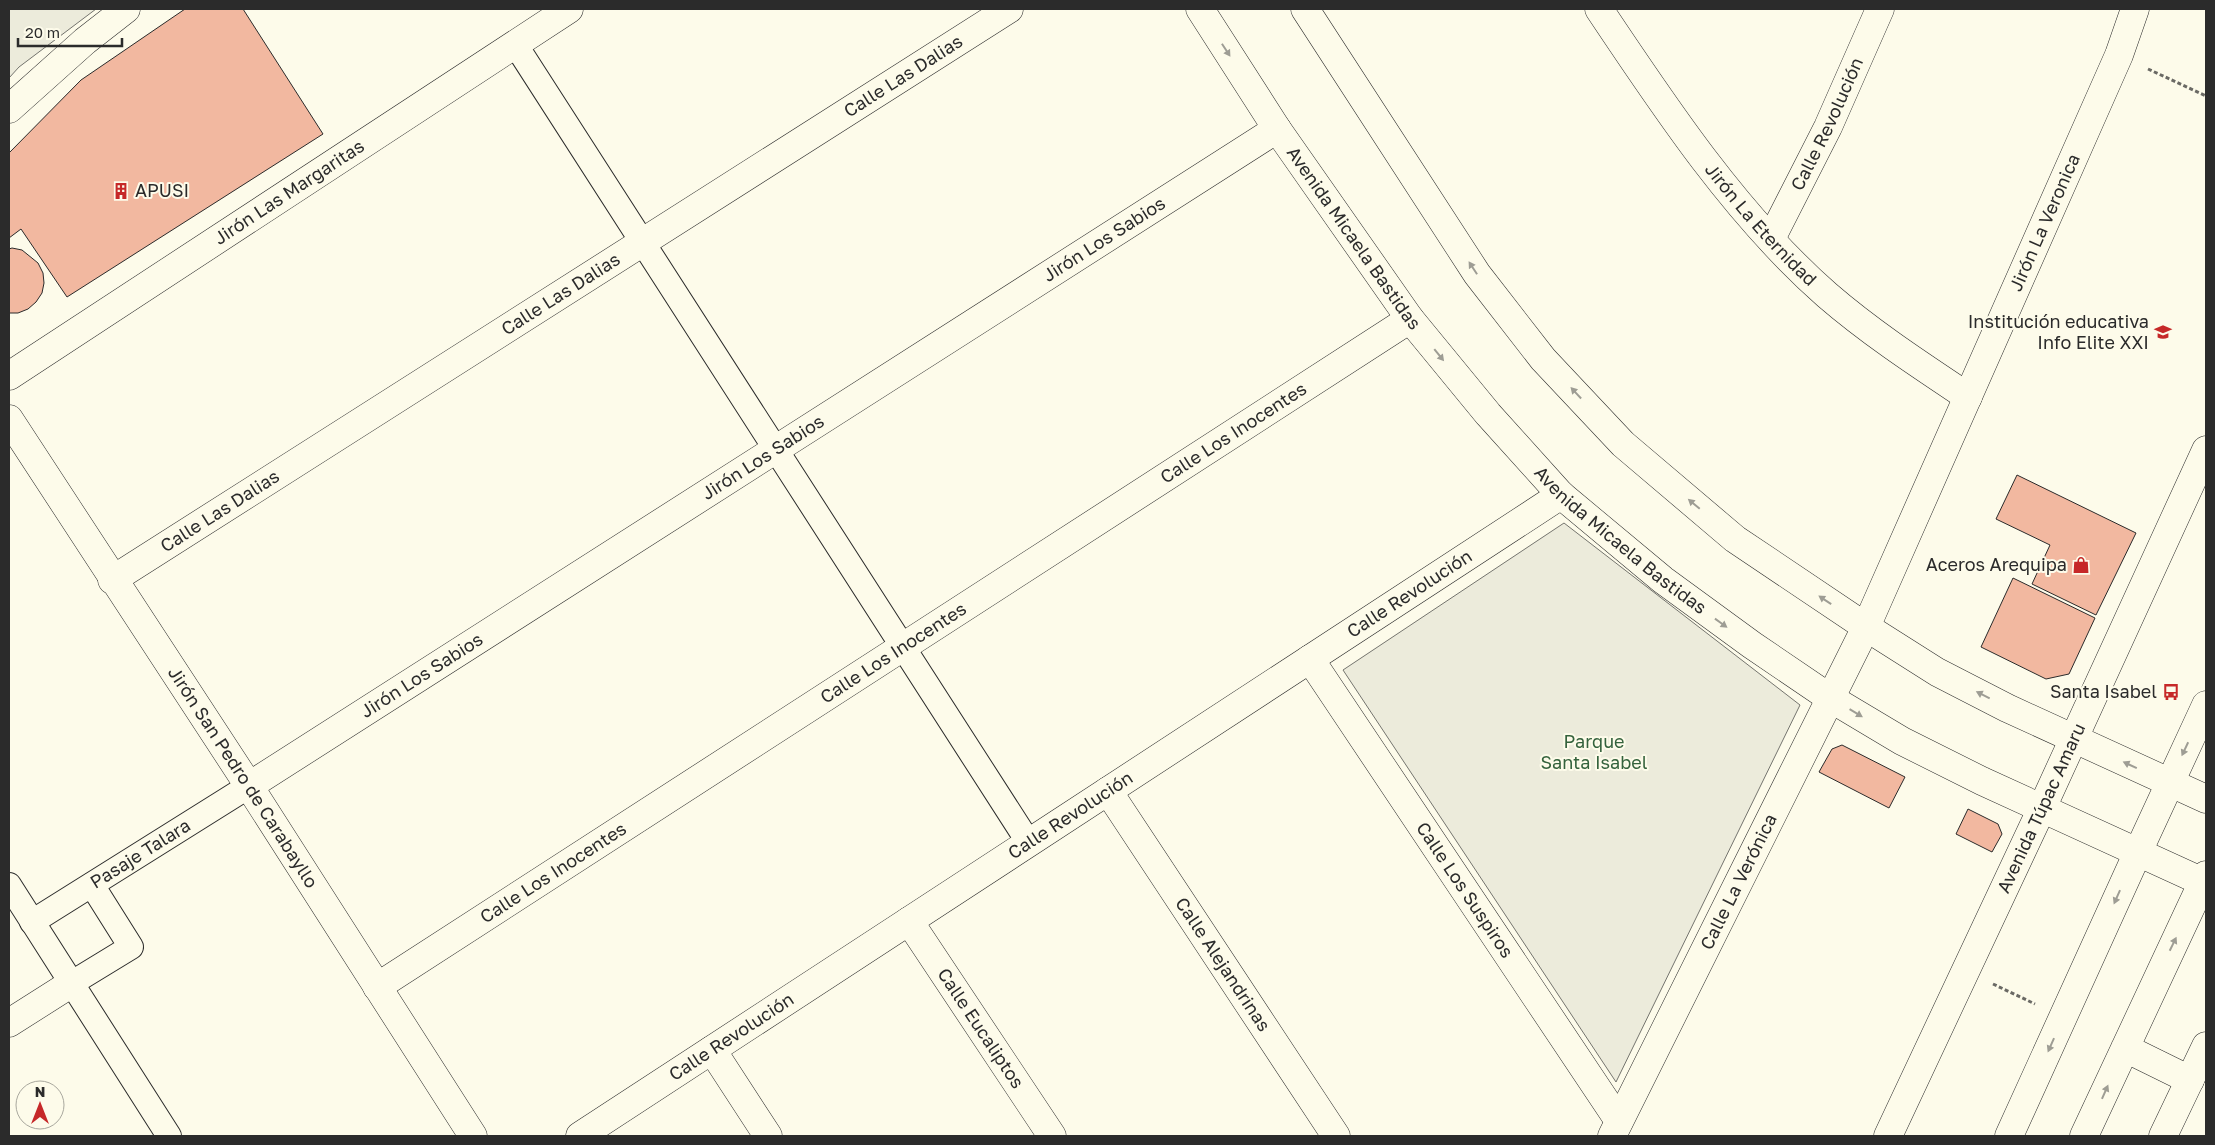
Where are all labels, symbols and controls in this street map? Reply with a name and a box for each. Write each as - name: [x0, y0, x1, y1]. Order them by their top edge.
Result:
- scale bar: [18, 15, 121, 47]
- text: 20 m: [25, 23, 60, 41]
- street label: Calle Las Dalias: [839, 30, 966, 121]
- one-way arrow: [1221, 43, 1231, 56]
- street label: Calle Revolución: [1786, 54, 1867, 194]
- street label: Jirón Las Margaritas: [209, 134, 368, 249]
- street label: Avenida Micaela Bastidas: [1283, 142, 1426, 334]
- street label: Jirón La Veronica: [2004, 150, 2084, 294]
- street label: Jirón La Eternidad: [1701, 158, 1822, 290]
- place label: APUSI: [135, 179, 189, 201]
- building icon: APUSI: [111, 181, 131, 201]
- street label: Jirón Los Sabios: [1038, 191, 1169, 286]
- street label: Calle Las Dalias: [497, 248, 624, 339]
- one-way arrow: [1468, 261, 1478, 274]
- place label: Institución educativa Info Elite XXI: [1968, 310, 2149, 353]
- school or university icon: Institución educativa Info Elite XXI: [2153, 322, 2173, 342]
- one-way arrow: [1434, 348, 1445, 361]
- street label: Calle Los Inocentes: [1156, 377, 1310, 488]
- one-way arrow: [1570, 388, 1582, 400]
- street label: Jirón Los Sabios: [697, 409, 828, 504]
- street label: Avenida Micaela Bastidas: [1530, 461, 1711, 618]
- street label: Calle Las Dalias: [156, 464, 283, 556]
- one-way arrow: [1689, 498, 1701, 510]
- street label: Calle Revolución: [1343, 544, 1476, 642]
- place label: Aceros Arequipa: [1926, 553, 2067, 575]
- shop icon: Aceros Arequipa: [2071, 555, 2091, 575]
- one-way arrow: [1818, 595, 1832, 605]
- street label: Calle Los Inocentes: [816, 597, 970, 707]
- one-way arrow: [1714, 617, 1727, 628]
- street label: Jirón Los Sabios: [356, 628, 487, 722]
- street label: Jirón San Pedro de Carabayllo: [164, 662, 323, 892]
- place label: Santa Isabel: [2050, 680, 2157, 702]
- bus stop icon: Santa Isabel: [2161, 682, 2181, 702]
- one-way arrow: [1976, 691, 1990, 699]
- one-way arrow: [1849, 709, 1862, 718]
- street label: Avenida Túpac Amaru: [1992, 719, 2089, 896]
- park label: Parque Santa Isabel: [1540, 730, 1648, 773]
- one-way arrow: [2181, 742, 2190, 757]
- one-way arrow: [2123, 761, 2137, 769]
- street label: Calle Revolución: [1003, 766, 1137, 863]
- street label: Calle La Verónica: [1695, 810, 1781, 953]
- street label: Pasaje Talara: [86, 814, 194, 893]
- street label: Calle Los Inocentes: [476, 817, 630, 927]
- street label: Calle Los Suspiros: [1412, 817, 1519, 962]
- one-way arrow: [2113, 890, 2121, 904]
- street label: Calle Alejandrinas: [1171, 893, 1276, 1035]
- one-way arrow: [2169, 937, 2177, 951]
- street label: Calle Eucaliptos: [933, 964, 1029, 1092]
- street label: Calle Revolución: [664, 987, 798, 1085]
- one-way arrow: [2047, 1038, 2055, 1052]
- north arrow: [15, 1080, 65, 1130]
- text: N: [35, 1083, 45, 1100]
- one-way arrow: [2101, 1085, 2109, 1099]

